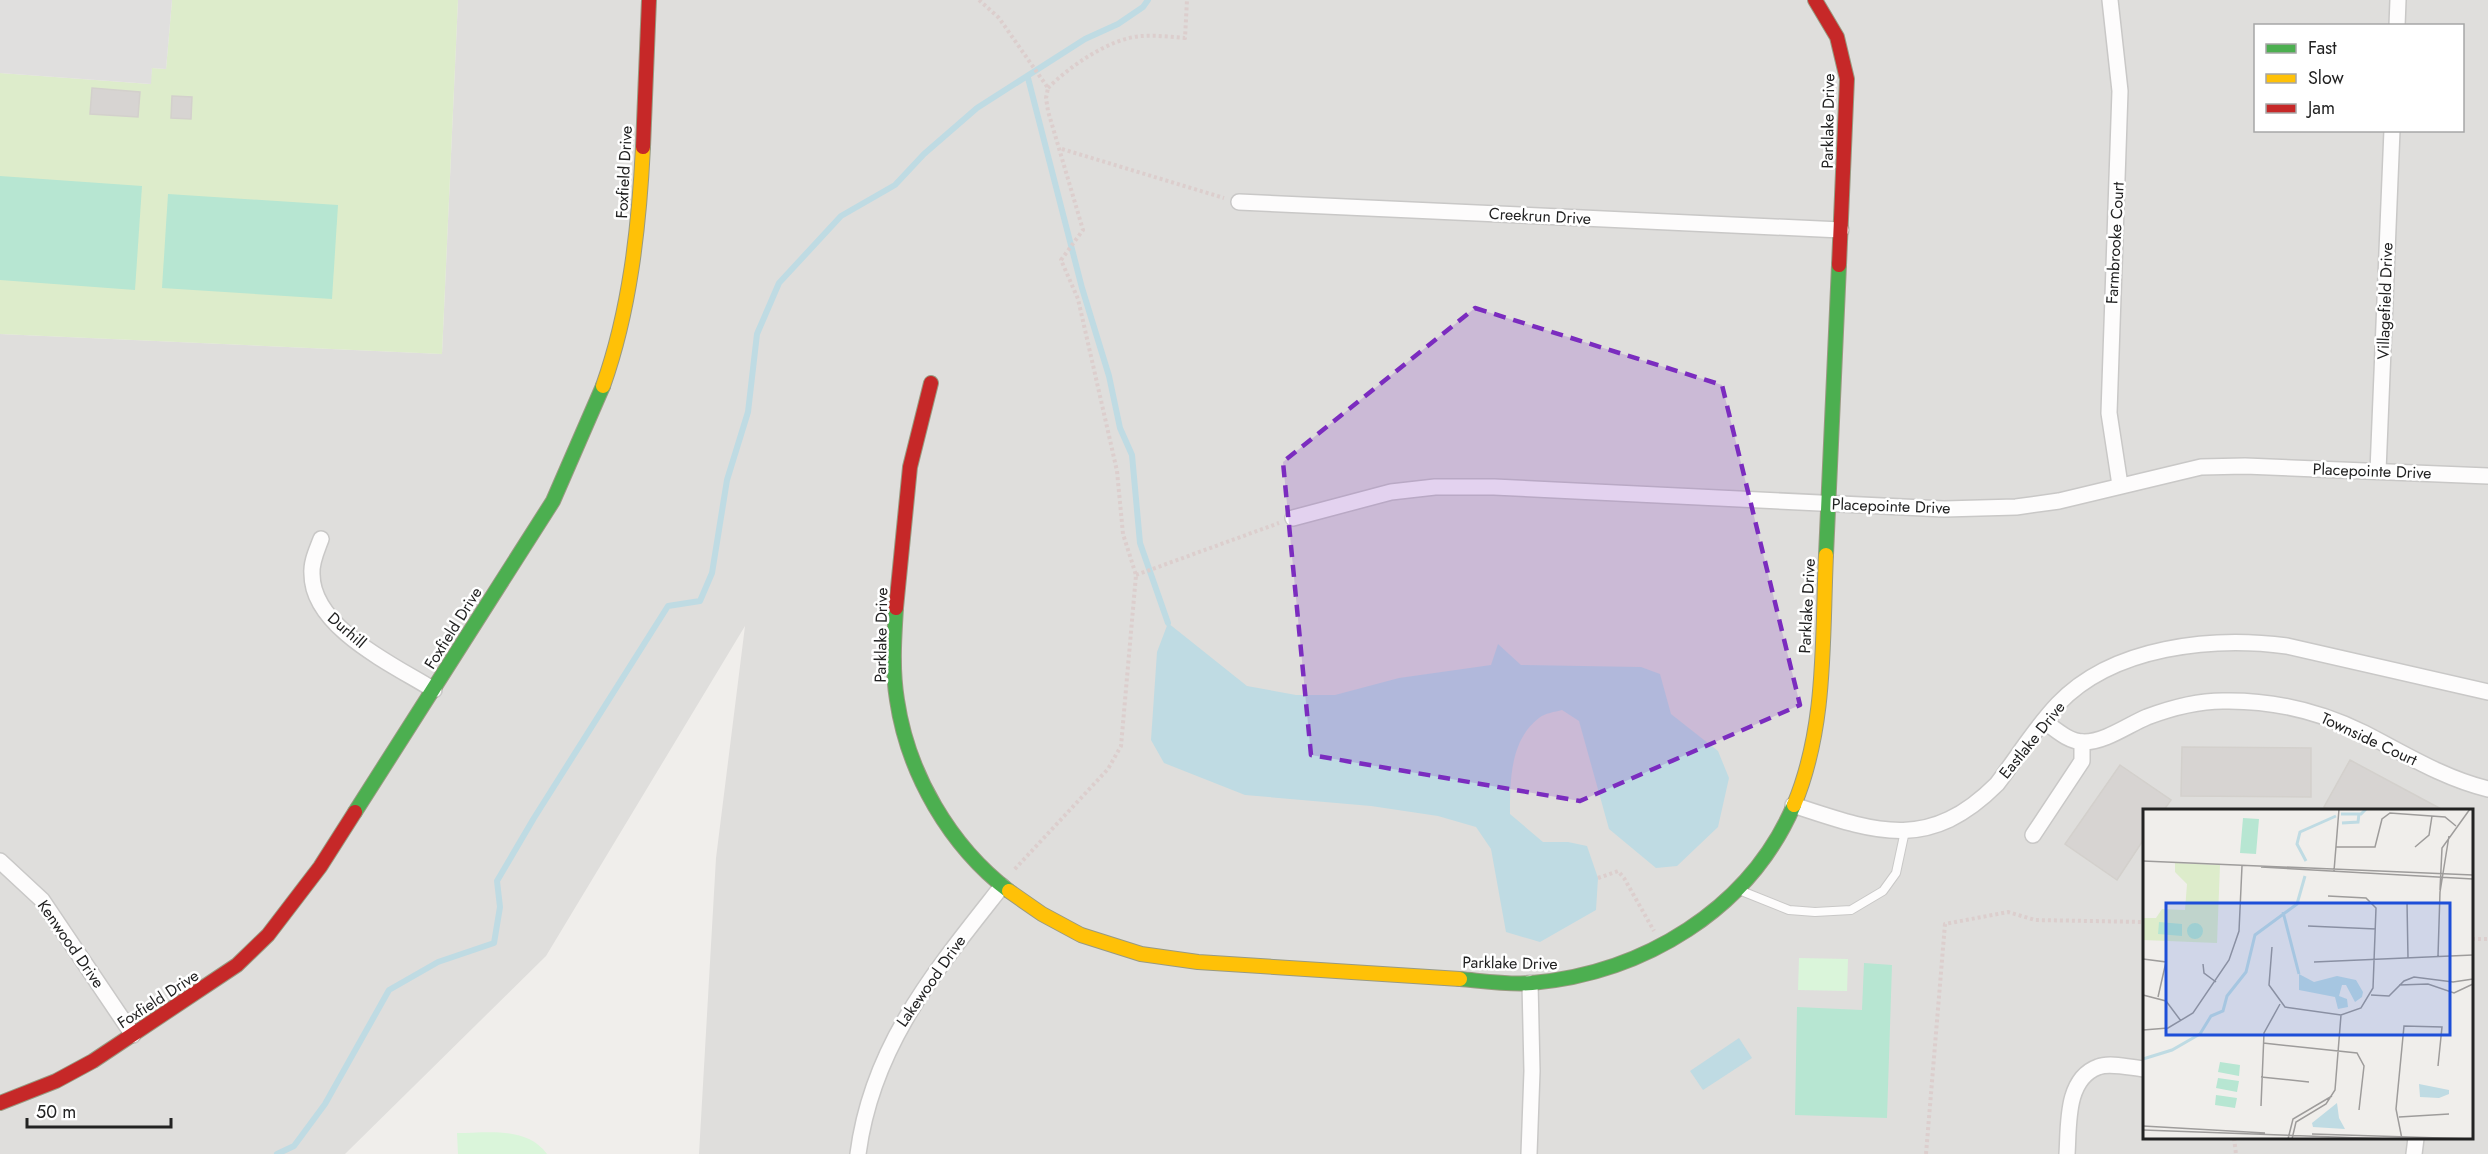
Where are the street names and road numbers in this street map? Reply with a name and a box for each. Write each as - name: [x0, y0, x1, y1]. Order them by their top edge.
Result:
- street label: Parklake Drive: [1816, 73, 1840, 169]
- street label: Foxfield Drive: [610, 125, 638, 219]
- street label: Farmbrooke Court: [2100, 181, 2130, 305]
- street label: Creekrun Drive: [1488, 202, 1592, 230]
- street label: Villagefield Drive: [2371, 242, 2399, 360]
- street label: Placepointe Drive: [2312, 457, 2432, 485]
- street label: Placepointe Drive: [1831, 492, 1951, 520]
- street label: Parklake Drive: [1793, 558, 1821, 654]
- street label: Foxfield Drive: [419, 583, 487, 673]
- street label: Parklake Drive: [869, 587, 893, 683]
- street label: Durhill: [323, 607, 371, 653]
- street label: Eastlake Drive: [1994, 696, 2070, 784]
- street label: Townside Court: [2317, 707, 2421, 771]
- street label: Kenwood Drive: [32, 895, 110, 993]
- street label: Lakewood Drive: [891, 930, 971, 1032]
- street label: Parklake Drive: [1462, 951, 1558, 975]
- street label: Foxfield Drive: [113, 964, 203, 1034]

